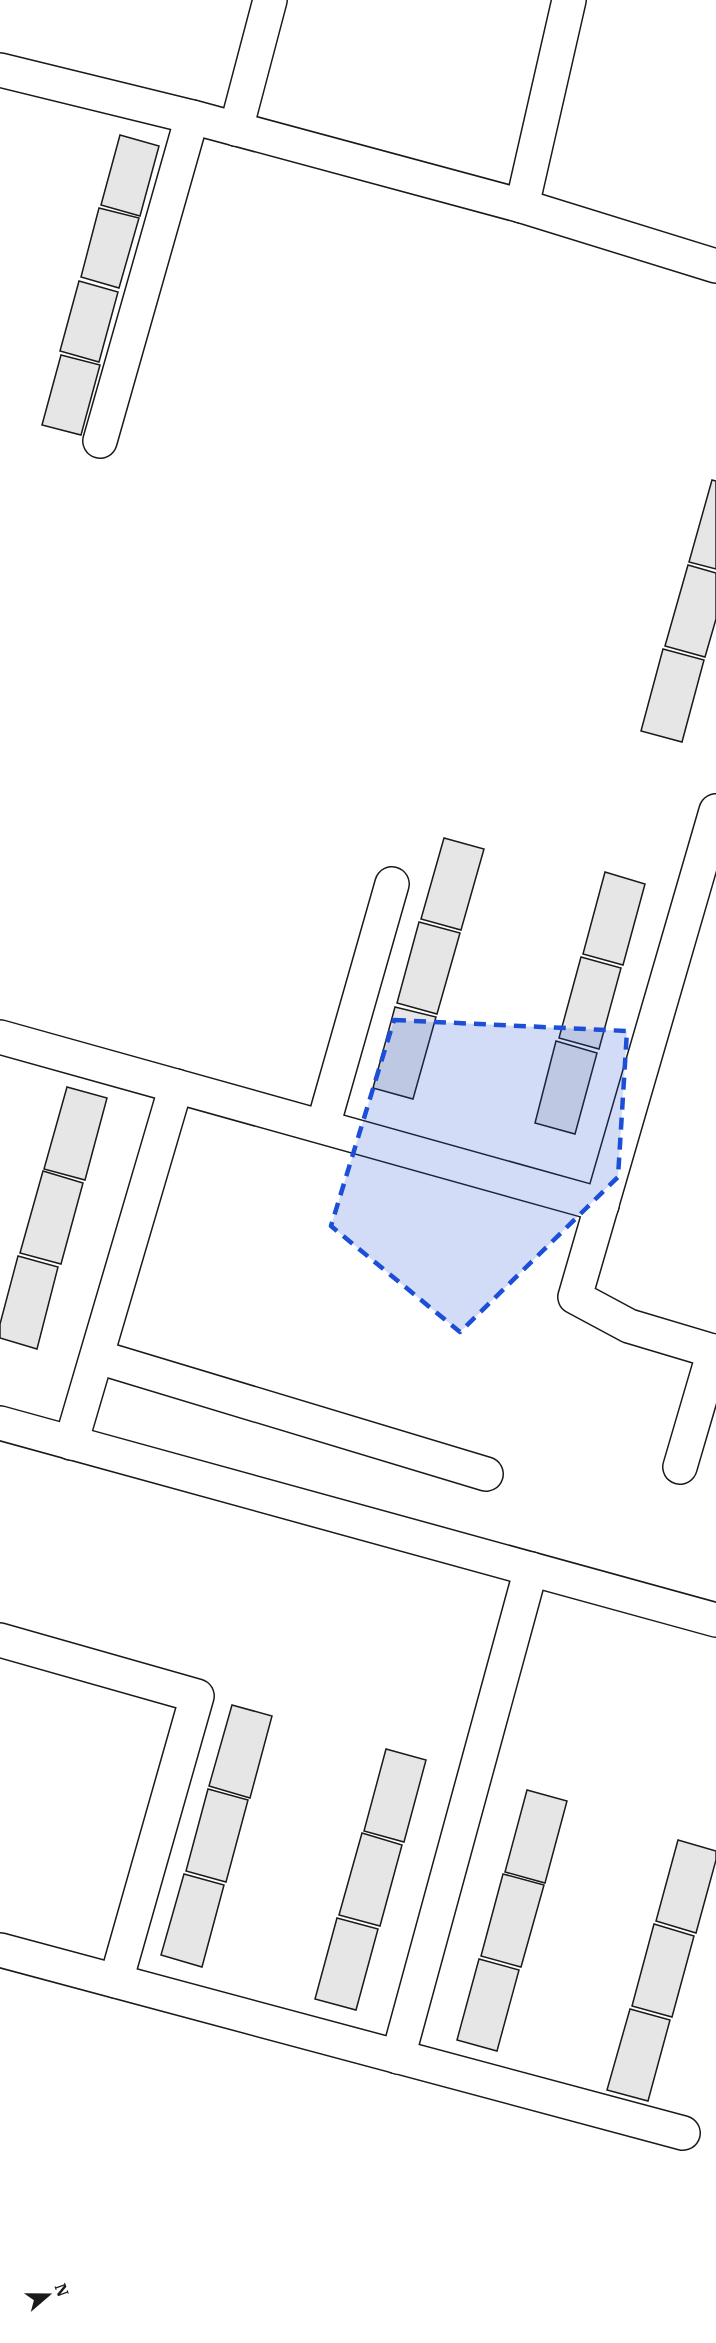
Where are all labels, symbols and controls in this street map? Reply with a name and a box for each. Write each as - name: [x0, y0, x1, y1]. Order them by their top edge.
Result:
- north arrow: [18, 2265, 78, 2325]
- text: N: [51, 2281, 74, 2299]

